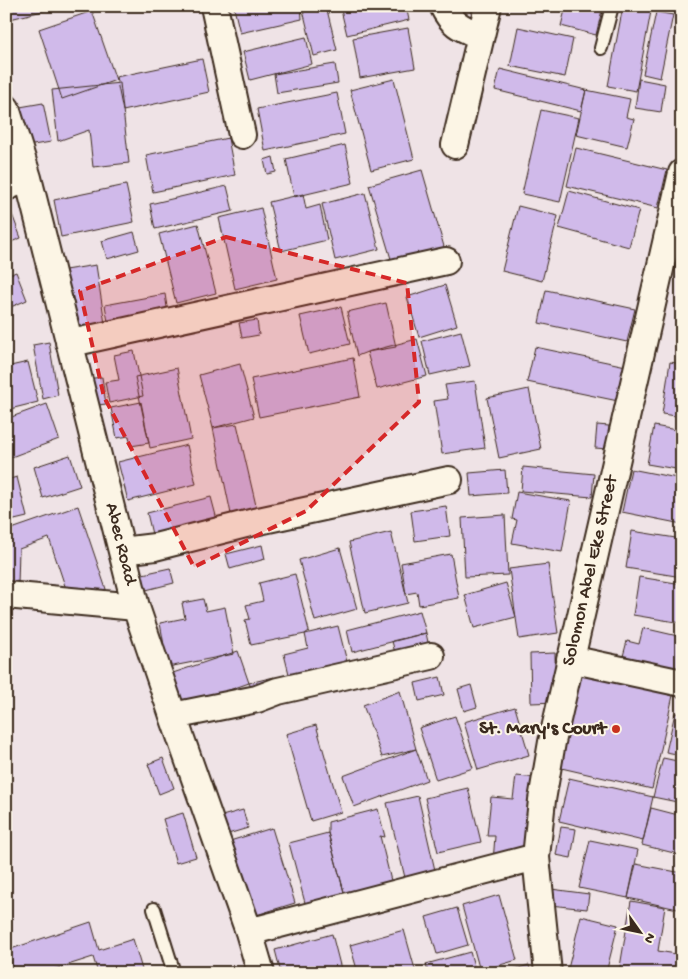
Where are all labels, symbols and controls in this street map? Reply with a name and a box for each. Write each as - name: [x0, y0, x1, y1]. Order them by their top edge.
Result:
- street label: Solomon Abel Eke Street: [558, 471, 625, 668]
- street label: Abec Road: [99, 501, 142, 589]
- place label: St. Mary's Court: [479, 718, 608, 741]
- marker: St. Mary's Court: [610, 723, 622, 735]
- north arrow: [616, 906, 666, 956]
- text: N: [639, 929, 658, 946]

